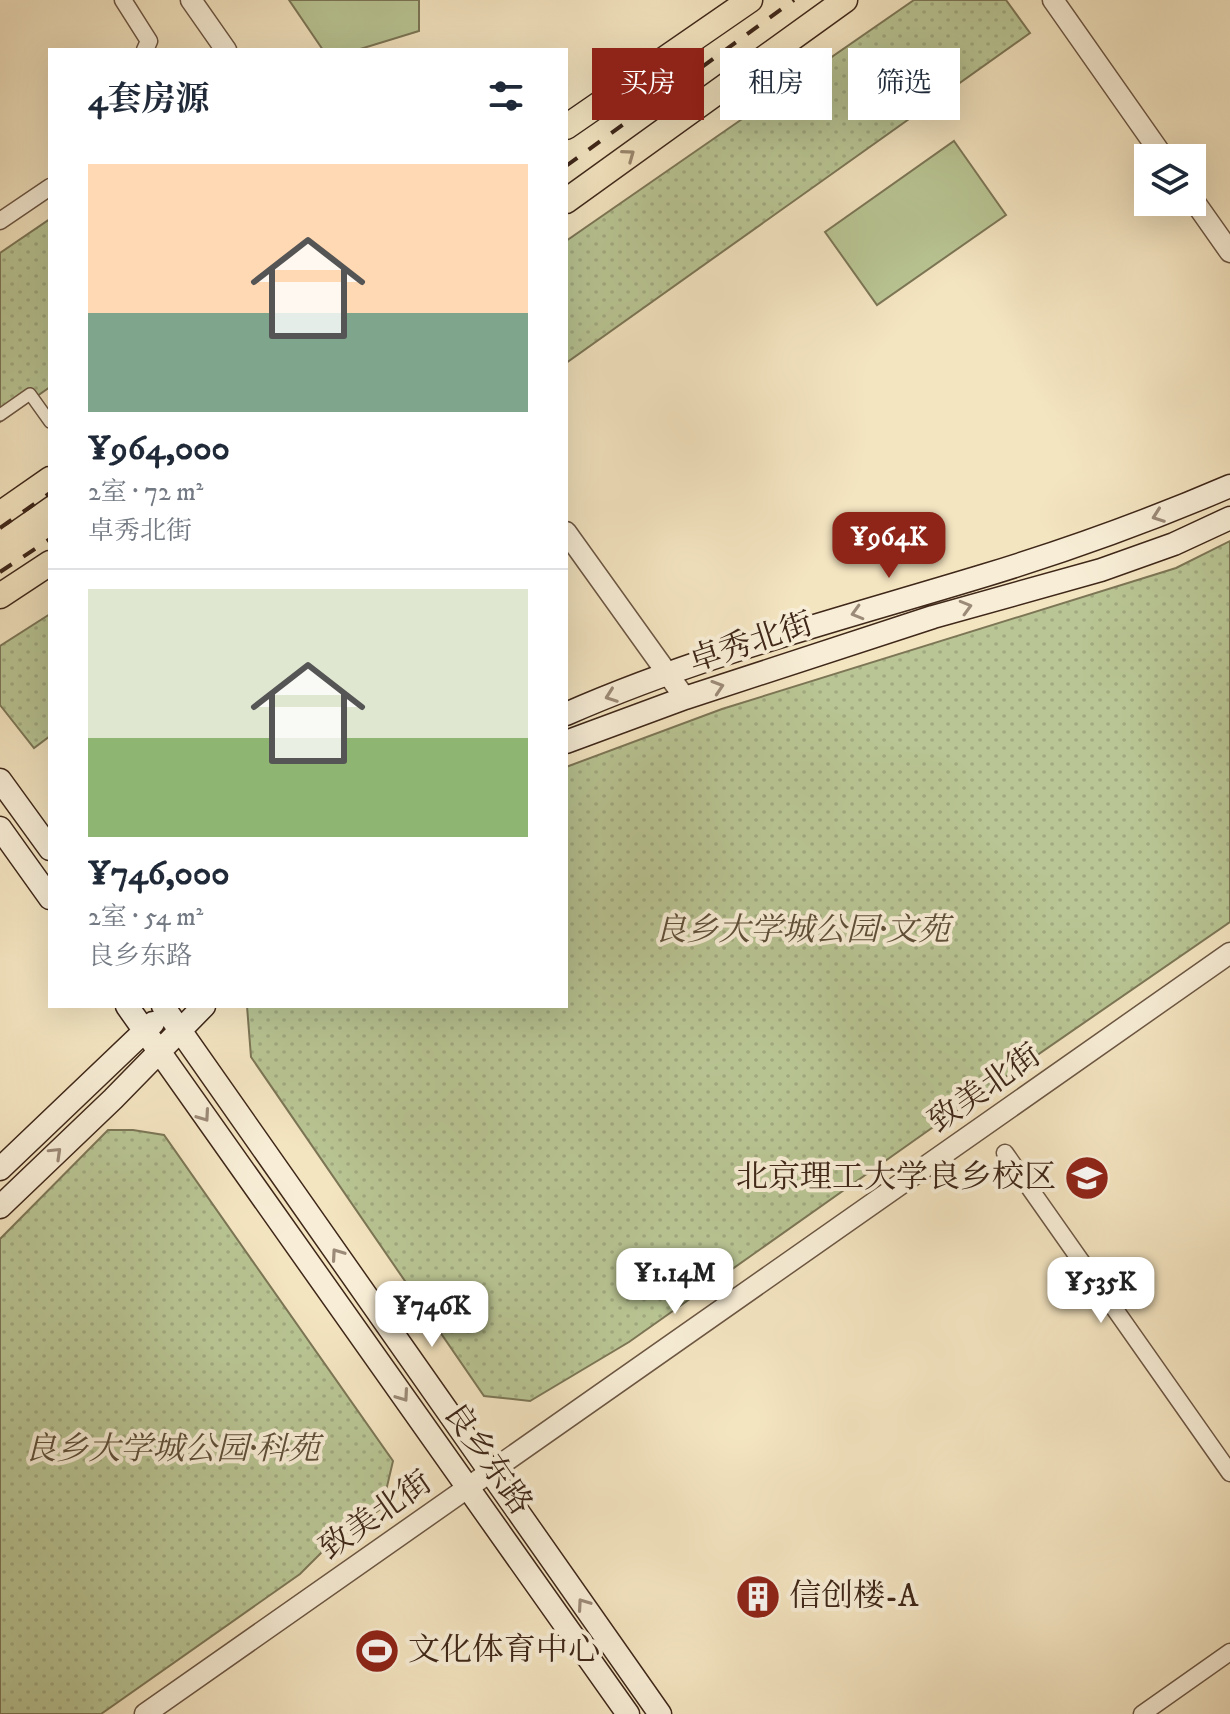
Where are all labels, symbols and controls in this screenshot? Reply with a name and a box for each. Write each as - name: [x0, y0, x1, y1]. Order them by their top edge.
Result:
- chip: 买房: [592, 48, 704, 120]
- chip: 租房: [720, 48, 832, 120]
- chip: 筛选: [848, 48, 960, 120]
- icon: filters: [484, 74, 528, 118]
- text: 4套房源: [88, 79, 210, 121]
- map controls: [1134, 144, 1206, 216]
- button: layers: [1134, 144, 1206, 216]
- one-way arrow: [620, 150, 635, 164]
- icon: home: [236, 216, 380, 360]
- text: ¥964,000: [88, 428, 230, 470]
- text: 2室 · 72 m²: [88, 476, 203, 509]
- one-way arrow: [1152, 506, 1166, 523]
- pin: ¥964K: [833, 512, 945, 580]
- text: 卓秀北街: [88, 515, 192, 548]
- text: ¥964K: [850, 521, 928, 554]
- one-way arrow: [958, 600, 972, 617]
- street label: 卓秀北街: [684, 604, 818, 682]
- one-way arrow: [851, 604, 865, 620]
- icon: home: [236, 641, 380, 785]
- one-way arrow: [711, 680, 725, 696]
- one-way arrow: [605, 686, 619, 702]
- text: ¥746,000: [88, 853, 229, 895]
- text: 2室 · 54 m²: [88, 901, 203, 934]
- park label: 良乡大学城公园·文苑: [654, 911, 955, 951]
- text: 良乡东路: [88, 940, 192, 973]
- street label: 致美北街: [921, 1036, 1049, 1142]
- one-way arrow: [194, 1107, 209, 1122]
- one-way arrow: [47, 1148, 62, 1162]
- school or university icon: 北京理工大学良乡校区: [1063, 1154, 1111, 1202]
- place label: 北京理工大学良乡校区: [736, 1158, 1056, 1198]
- pin: ¥1.14M: [610, 1248, 740, 1316]
- one-way arrow: [332, 1249, 347, 1263]
- text: ¥1.14M: [634, 1257, 716, 1290]
- pin: ¥535K: [1045, 1257, 1157, 1325]
- text: ¥535K: [1065, 1266, 1137, 1299]
- pin: ¥746K: [376, 1281, 488, 1349]
- text: ¥746K: [393, 1290, 471, 1323]
- one-way arrow: [393, 1388, 408, 1402]
- street label: 良乡东路: [434, 1395, 540, 1523]
- park label: 良乡大学城公园·科苑: [24, 1430, 325, 1470]
- street label: 致美北街: [312, 1463, 440, 1569]
- building icon: 信创楼-A: [734, 1573, 782, 1621]
- place label: 信创楼-A: [789, 1577, 919, 1617]
- one-way arrow: [578, 1599, 593, 1613]
- sports icon: 文化体育中心: [353, 1627, 401, 1675]
- place label: 文化体育中心: [408, 1631, 600, 1671]

